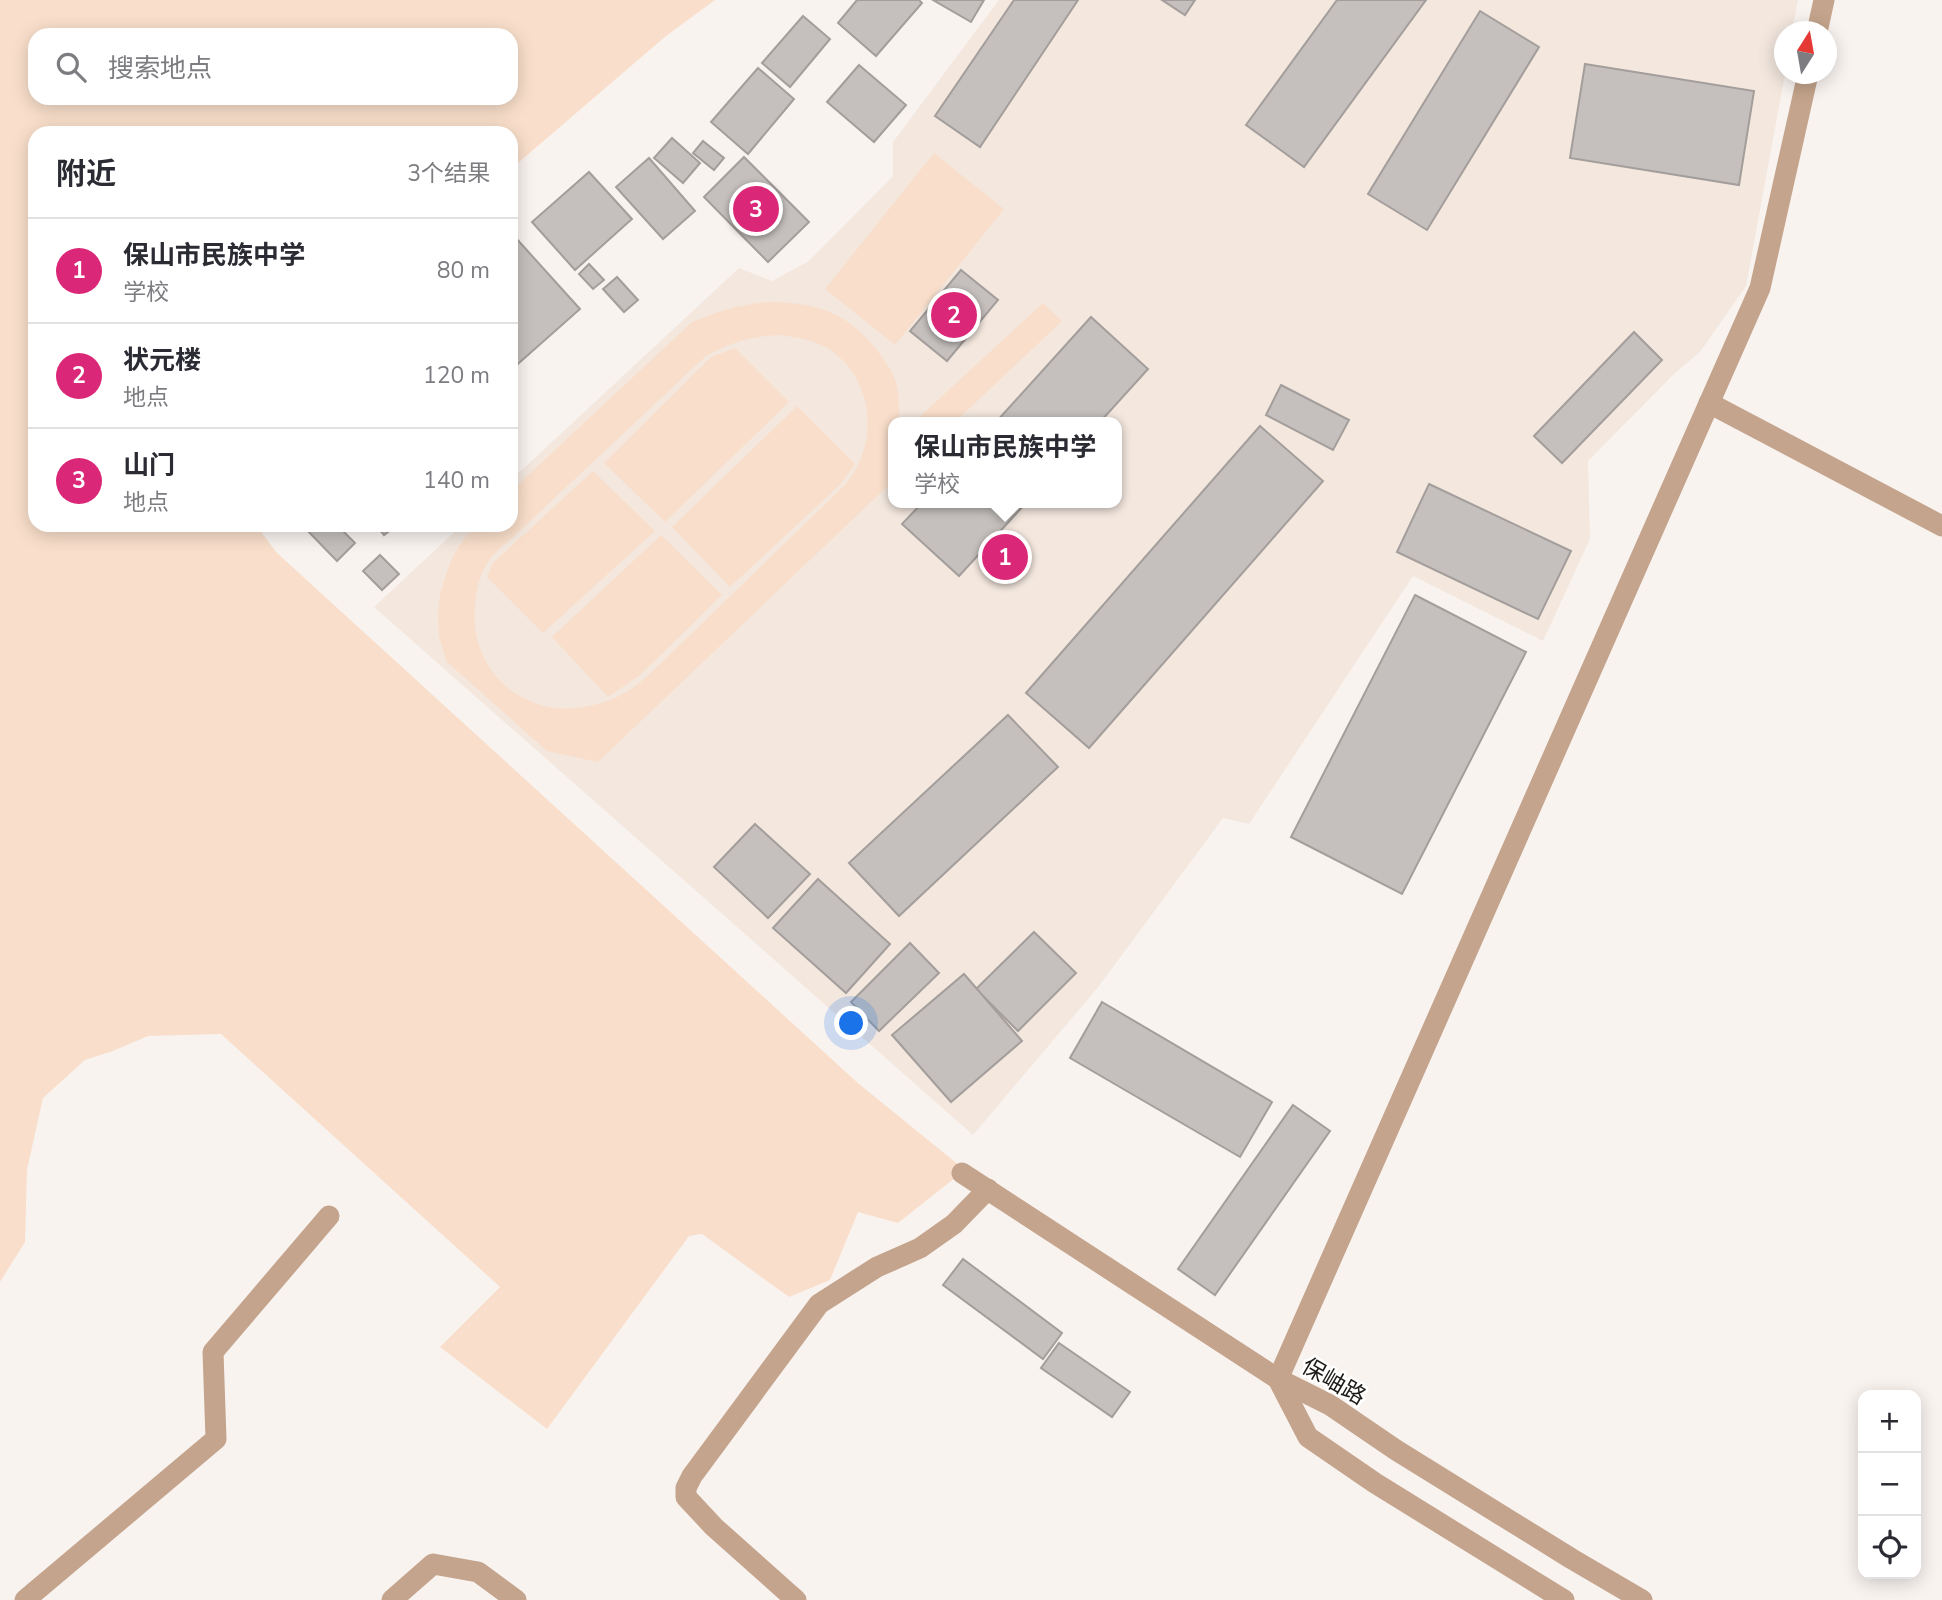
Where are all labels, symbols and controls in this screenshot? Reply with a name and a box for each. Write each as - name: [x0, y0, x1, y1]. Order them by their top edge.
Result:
- north arrow: [1774, 21, 1837, 84]
- search box: [28, 28, 518, 105]
- icon: search: [52, 48, 90, 86]
- text: 搜索地点: [108, 51, 212, 86]
- text: 附近: [56, 154, 116, 195]
- text: 3个结果: [407, 158, 490, 189]
- pin: 3: [733, 183, 779, 235]
- text: 保山市民族中学: [123, 238, 305, 273]
- text: 1: [72, 255, 86, 286]
- text: 80 m: [437, 255, 490, 286]
- text: 学校: [123, 277, 169, 308]
- pin: 2: [931, 289, 977, 341]
- text: 状元楼: [123, 343, 201, 378]
- text: 2: [72, 360, 86, 391]
- text: 120 m: [423, 360, 490, 391]
- text: 地点: [123, 382, 169, 413]
- popup: [888, 417, 1122, 508]
- text: 保山市民族中学: [914, 430, 1096, 465]
- text: 山门: [123, 448, 175, 483]
- text: 3: [72, 465, 86, 496]
- text: 140 m: [423, 465, 490, 496]
- text: 学校: [914, 469, 960, 500]
- text: 地点: [123, 487, 169, 518]
- pin: 1: [982, 531, 1028, 583]
- your location: [834, 1006, 868, 1040]
- street label: 保岫路: [1296, 1351, 1371, 1412]
- map controls: [1858, 1390, 1921, 1579]
- button: +: [1858, 1390, 1921, 1453]
- button: −: [1858, 1453, 1921, 1516]
- button: locate: [1858, 1516, 1921, 1579]

